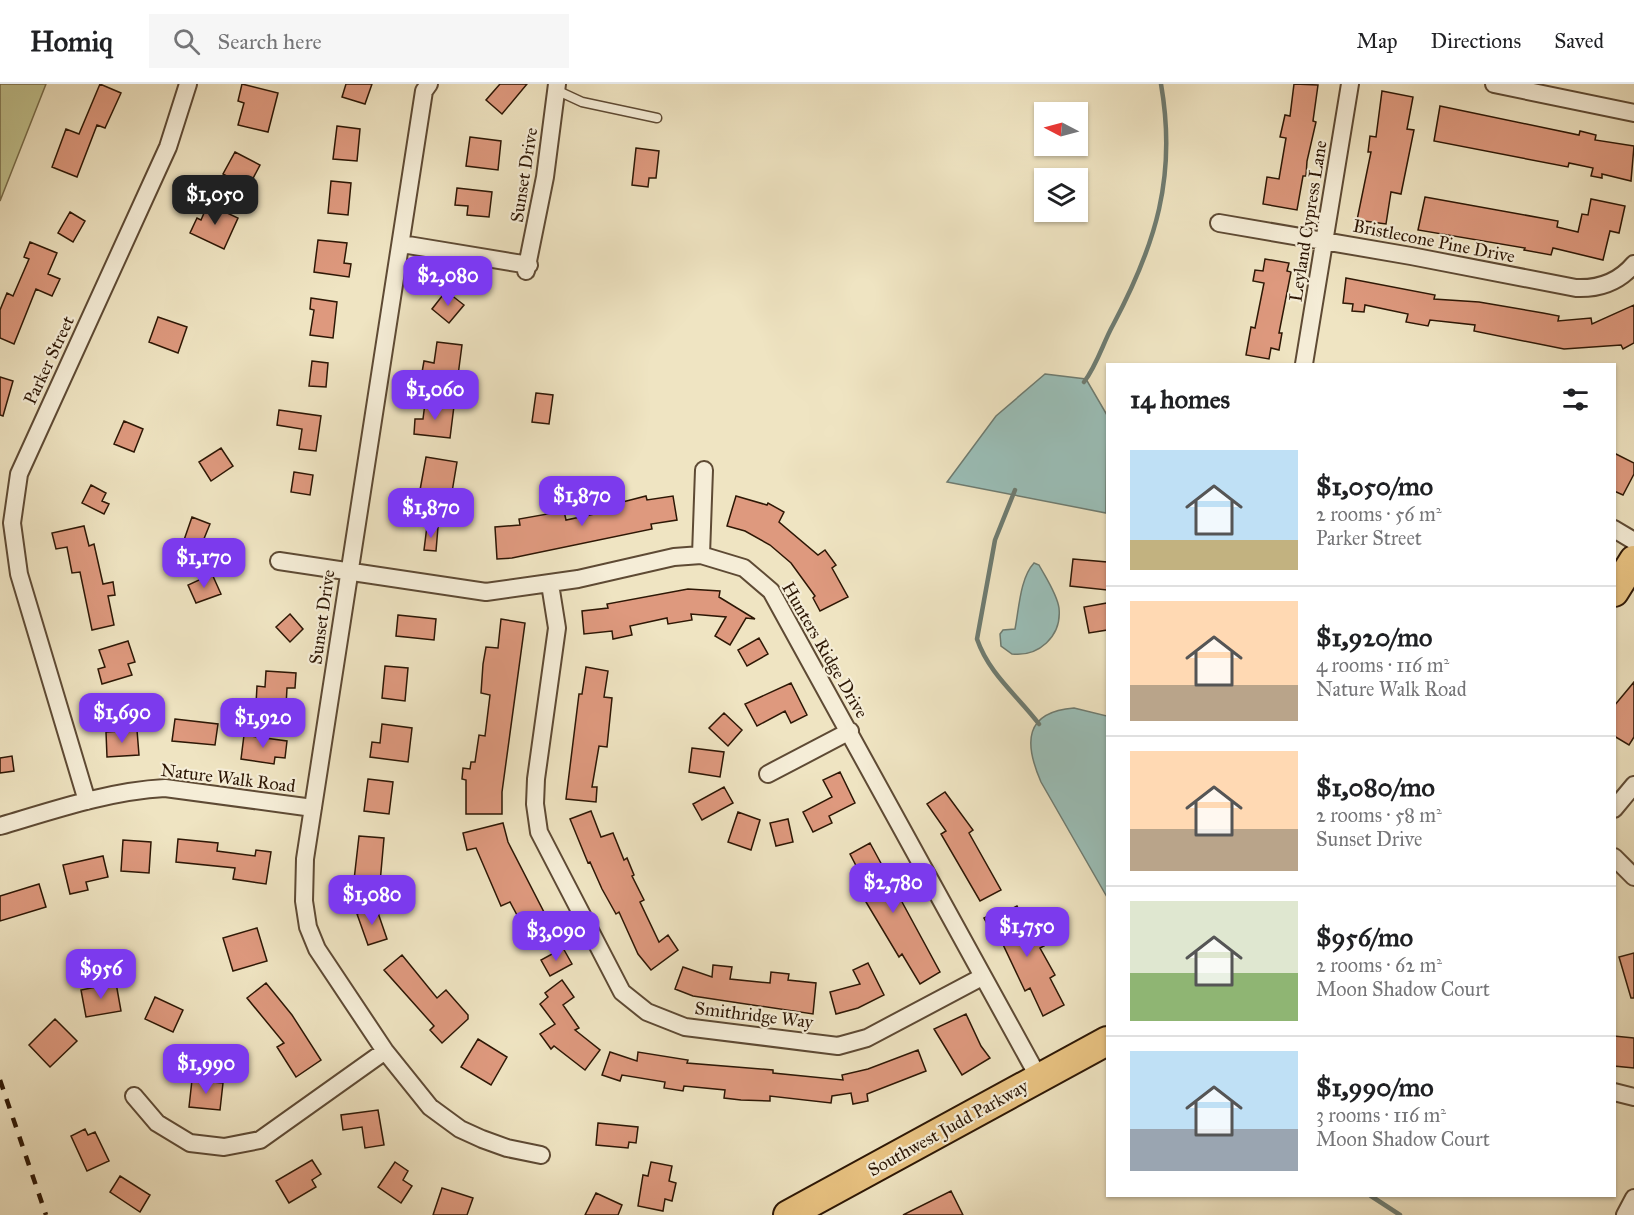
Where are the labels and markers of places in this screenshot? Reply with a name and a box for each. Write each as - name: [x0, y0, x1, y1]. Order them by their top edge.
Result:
- pin: $1,050: [166, 175, 264, 226]
- pin: $2,080: [399, 256, 497, 307]
- pin: $1,060: [386, 370, 484, 421]
- pin: $1,870: [533, 476, 631, 527]
- pin: $1,870: [382, 488, 480, 539]
- pin: $1,170: [155, 538, 253, 589]
- pin: $1,690: [73, 693, 171, 744]
- pin: $1,920: [214, 698, 312, 749]
- pin: $2,780: [844, 863, 942, 914]
- pin: $1,080: [323, 875, 421, 926]
- pin: $1,750: [978, 907, 1076, 958]
- pin: $3,090: [507, 911, 605, 962]
- pin: $956: [65, 949, 137, 1000]
- pin: $1,990: [157, 1044, 255, 1095]

